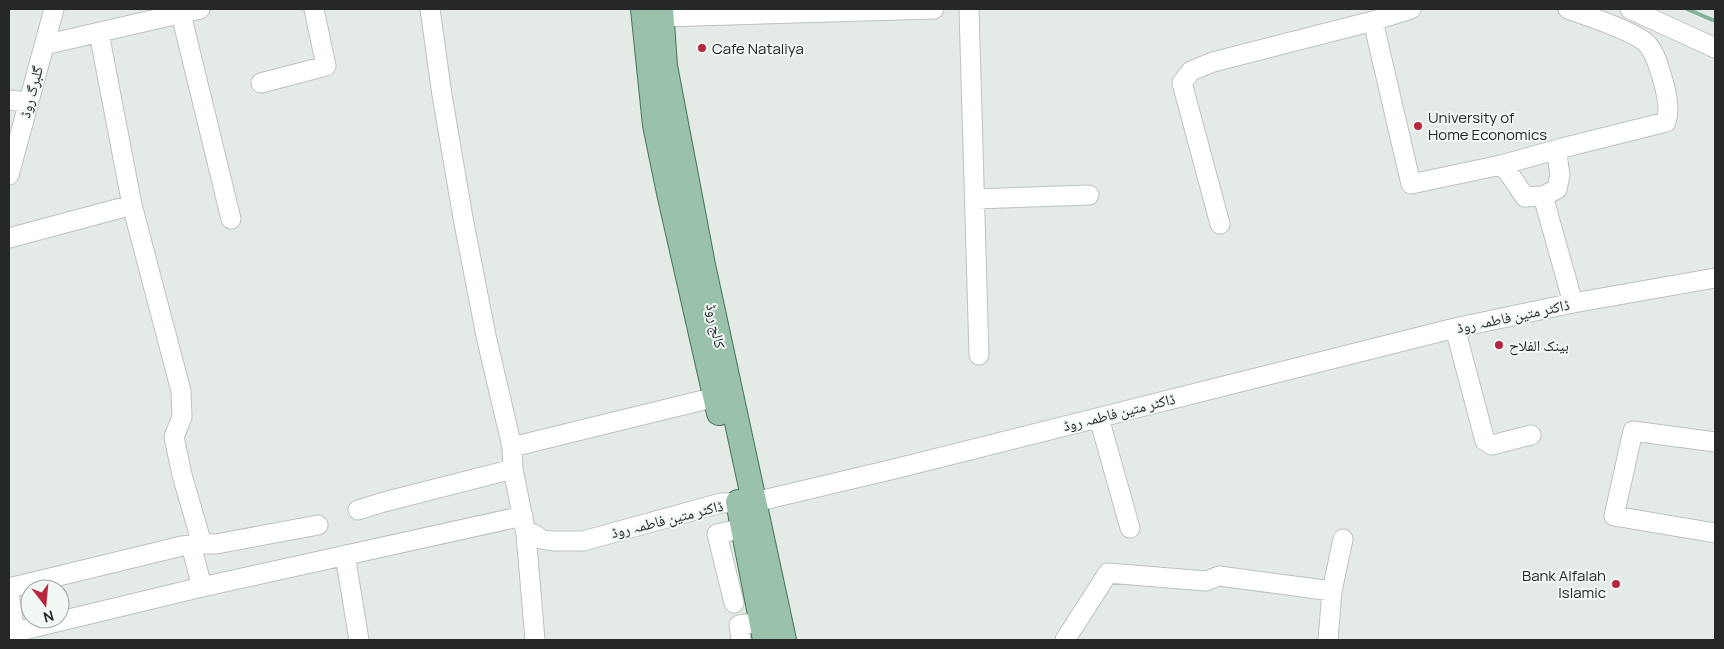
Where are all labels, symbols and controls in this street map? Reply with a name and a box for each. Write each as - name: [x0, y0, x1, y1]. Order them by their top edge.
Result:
- place label: Cafe Nataliya: [712, 38, 804, 59]
- marker: Cafe Nataliya: [696, 42, 708, 54]
- street label: گلبرگ روڈ: [14, 63, 48, 120]
- place label: University of Home Economics: [1428, 107, 1547, 145]
- marker: University of Home Economics: [1412, 120, 1424, 132]
- street label: ڈاکٹر متین فاطمہ روڈ: [1455, 294, 1571, 338]
- street label: کالج روڈ: [701, 302, 731, 350]
- place label: بینک الفلاح: [1509, 335, 1569, 356]
- marker: بینک الفلاح: [1493, 339, 1505, 351]
- street label: ڈاکٹر متین فاطمہ روڈ: [1061, 388, 1177, 436]
- street label: ڈاکٹر متین فاطمہ روڈ: [609, 495, 725, 543]
- place label: Bank Alfalah Islamic: [1522, 565, 1606, 603]
- marker: Bank Alfalah Islamic: [1610, 578, 1622, 590]
- north arrow: [20, 579, 70, 629]
- text: N: [41, 606, 56, 627]

